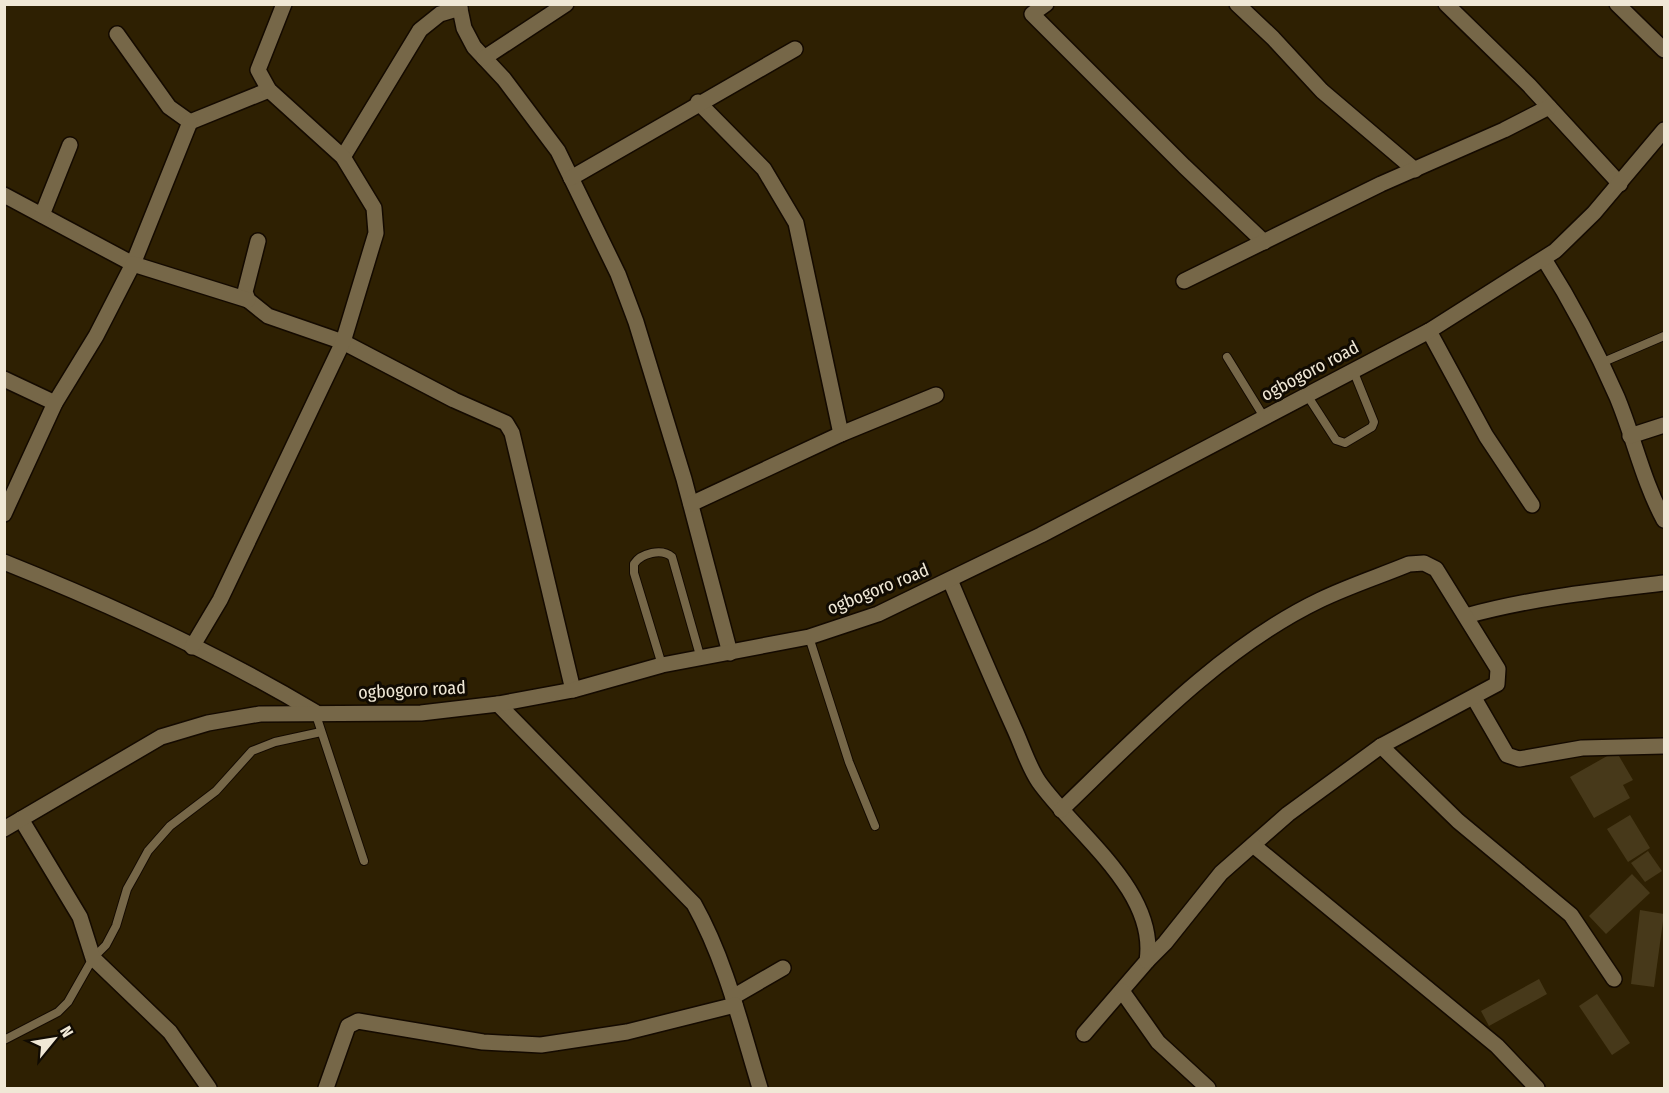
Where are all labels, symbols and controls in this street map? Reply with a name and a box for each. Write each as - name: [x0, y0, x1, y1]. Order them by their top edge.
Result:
- street label: ogbogoro road: [1257, 336, 1363, 406]
- street label: ogbogoro road: [824, 559, 932, 619]
- street label: ogbogoro road: [358, 676, 466, 704]
- north arrow: [24, 1009, 84, 1069]
- text: N: [56, 1023, 77, 1041]

